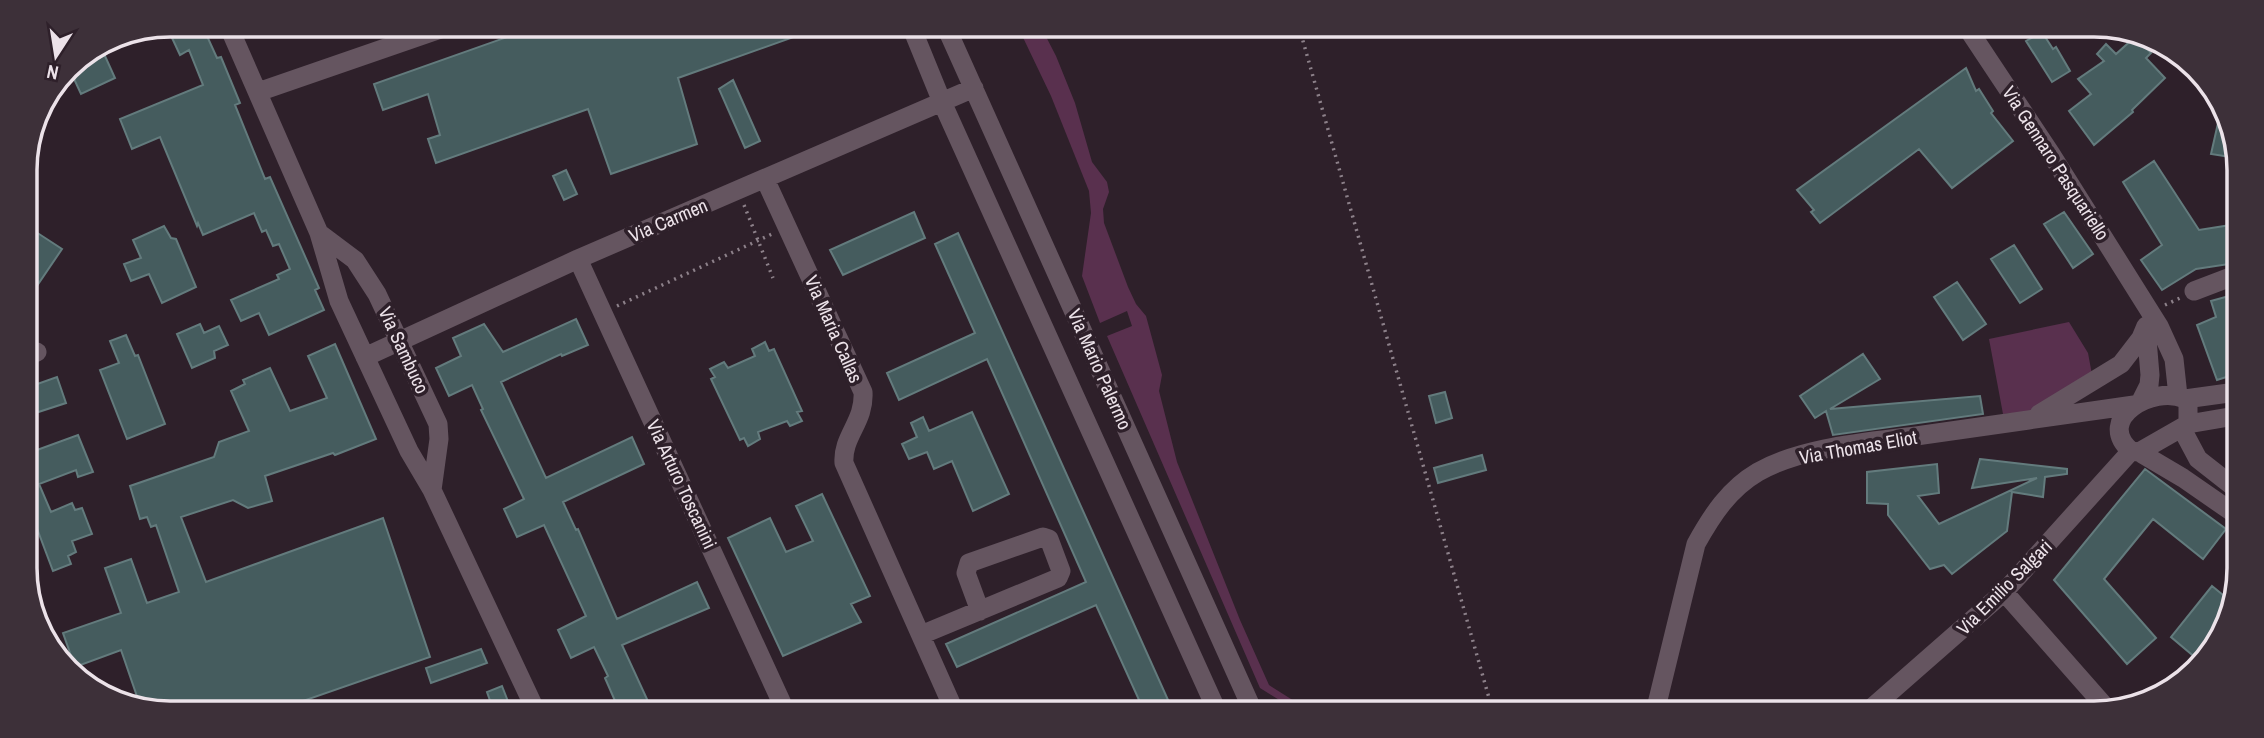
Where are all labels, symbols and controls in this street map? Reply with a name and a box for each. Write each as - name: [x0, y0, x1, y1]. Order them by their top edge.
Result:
- north arrow: [21, 21, 91, 91]
- text: N: [44, 59, 61, 87]
- street label: Via Gennaro Pasquariello: [1996, 81, 2116, 245]
- street label: Via Carmen: [625, 192, 711, 248]
- street label: Via Maria Callas: [799, 271, 869, 387]
- street label: Via Sambuco: [373, 302, 435, 398]
- street label: Via Mario Palermo: [1062, 305, 1138, 433]
- street label: Via Arturo Toscanini: [641, 415, 723, 553]
- street label: Via Thomas Eliot: [1797, 424, 1919, 470]
- street label: Via Emilio Salgari: [1951, 534, 2057, 640]

